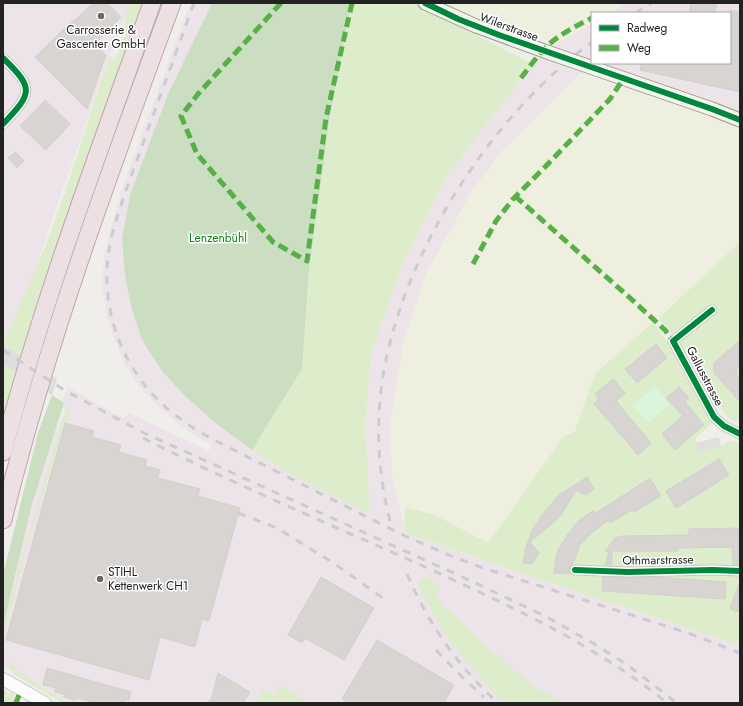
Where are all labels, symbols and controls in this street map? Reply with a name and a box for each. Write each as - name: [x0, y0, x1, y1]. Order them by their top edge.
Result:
- street label: Wilerstrasse: [477, 8, 541, 46]
- marker: Carrosserie & Gascenter GmbH: [96, 11, 106, 21]
- legend: [591, 12, 731, 64]
- text: Radweg: [627, 19, 667, 37]
- place label: Carrosserie & Gascenter GmbH: [57, 21, 145, 53]
- text: Weg: [627, 39, 651, 57]
- park label: Lenzenbühl: [189, 229, 247, 247]
- street label: Gallusstrasse: [682, 343, 728, 409]
- street label: Othmarstrasse: [622, 550, 694, 570]
- place label: STIHL Kettenwerk CH1: [108, 563, 188, 595]
- marker: STIHL Kettenwerk CH1: [95, 574, 105, 584]

